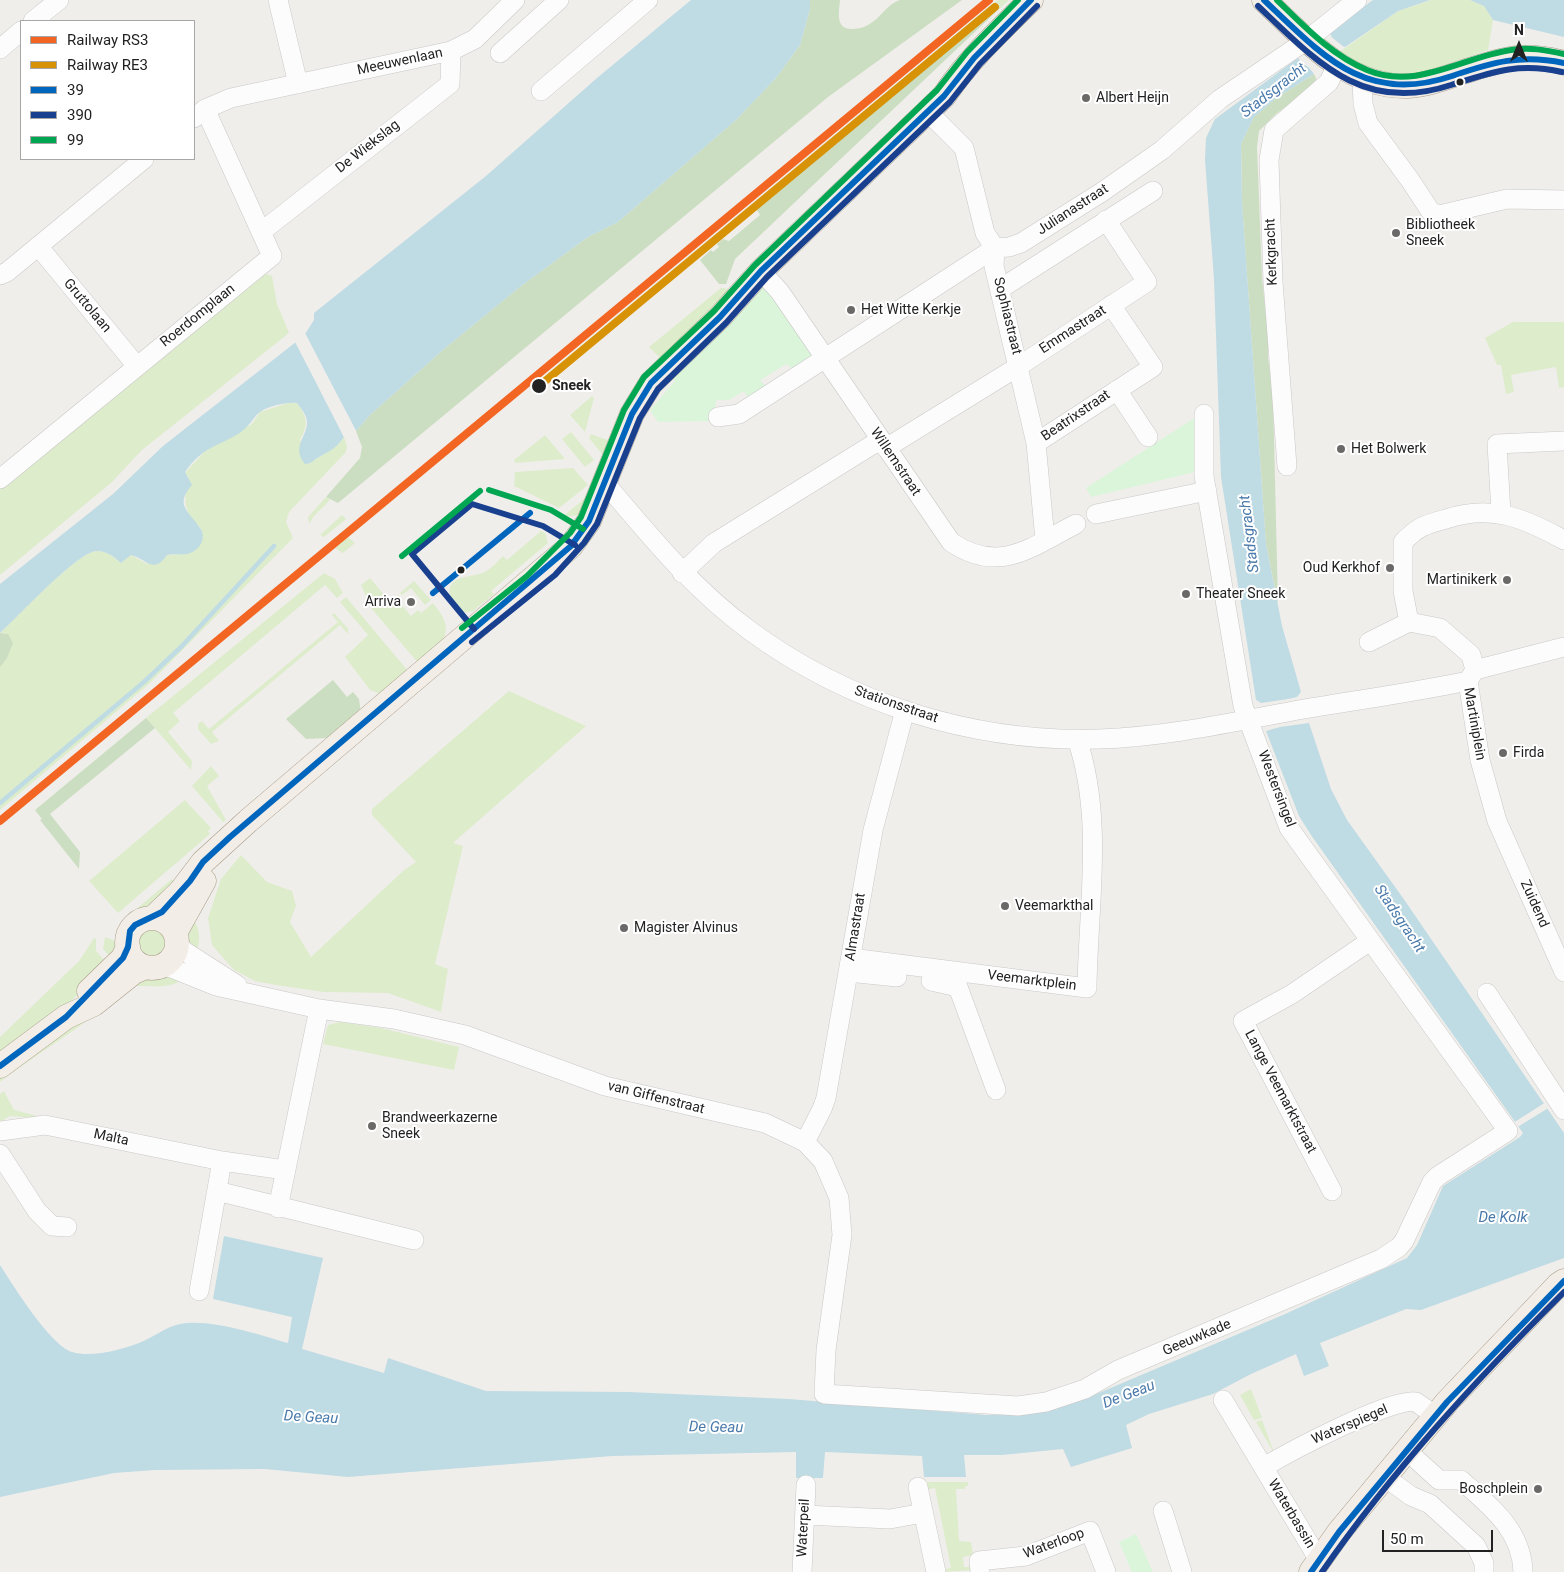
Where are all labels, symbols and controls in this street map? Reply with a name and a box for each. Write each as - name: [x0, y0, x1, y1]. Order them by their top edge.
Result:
- legend: [20, 20, 195, 160]
- north arrow: [1494, 20, 1544, 70]
- text: N: [1514, 22, 1524, 38]
- text: Railway RS3: [67, 31, 148, 49]
- street label: Meeuwenlaan: [356, 45, 444, 79]
- text: Railway RE3: [67, 56, 148, 74]
- water label: Stadsgracht: [1238, 60, 1310, 122]
- unlabelled marker: [1455, 77, 1465, 87]
- text: 39: [67, 81, 84, 99]
- place label: Albert Heijn: [1096, 90, 1169, 106]
- marker: Albert Heijn: [1080, 92, 1092, 104]
- text: 390: [67, 106, 92, 124]
- street label: De Wiekslag: [333, 117, 403, 177]
- text: 99: [67, 131, 84, 149]
- street label: Julianastraat: [1034, 181, 1112, 239]
- place label: Bibliotheek Sneek: [1406, 217, 1475, 250]
- street label: Kerkgracht: [1262, 218, 1282, 286]
- marker: Bibliotheek Sneek: [1390, 227, 1402, 239]
- street label: Gruttolaan: [60, 276, 114, 336]
- street label: Sophiastraat: [989, 276, 1025, 356]
- street label: Roerdomplaan: [157, 281, 239, 351]
- place label: Het Witte Kerkje: [861, 302, 961, 318]
- street label: Emmastraat: [1036, 302, 1110, 358]
- marker: Het Witte Kerkje: [845, 304, 857, 316]
- marker: Sneek: [530, 377, 548, 395]
- place label: Sneek: [552, 378, 591, 394]
- street label: Beatrixstraat: [1038, 387, 1114, 445]
- street label: Willemstraat: [866, 425, 924, 499]
- place label: Het Bolwerk: [1351, 441, 1426, 457]
- marker: Het Bolwerk: [1335, 443, 1347, 455]
- water label: Stadsgracht: [1236, 494, 1264, 574]
- place label: Oud Kerkhof: [1303, 560, 1380, 576]
- marker: Oud Kerkhof: [1384, 562, 1396, 574]
- unlabelled marker: [456, 565, 466, 575]
- place label: Martinikerk: [1427, 572, 1497, 588]
- marker: Martinikerk: [1501, 574, 1513, 586]
- place label: Theater Sneek: [1196, 586, 1285, 602]
- marker: Theater Sneek: [1180, 588, 1192, 600]
- place label: Arriva: [365, 594, 401, 610]
- marker: Arriva: [405, 596, 417, 608]
- street label: Stationsstraat: [852, 683, 940, 727]
- street label: Martiniplein: [1459, 686, 1489, 762]
- place label: Firda: [1513, 745, 1544, 761]
- marker: Firda: [1497, 747, 1509, 759]
- street label: Westersingel: [1254, 748, 1298, 830]
- street label: Zuidend: [1516, 878, 1552, 930]
- water label: Stadsgracht: [1370, 882, 1428, 956]
- street label: Almastraat: [842, 892, 870, 962]
- place label: Veemarkthal: [1015, 898, 1094, 914]
- marker: Veemarkthal: [999, 900, 1011, 912]
- place label: Magister Alvinus: [634, 920, 738, 936]
- marker: Magister Alvinus: [618, 922, 630, 934]
- street label: Veemarktplein: [987, 967, 1077, 995]
- street label: Lange Veemarktstraat: [1240, 1027, 1320, 1157]
- street label: van Giffenstraat: [606, 1078, 706, 1118]
- place label: Brandweerkazerne Sneek: [382, 1110, 497, 1142]
- marker: Brandweerkazerne Sneek: [366, 1120, 378, 1132]
- street label: Malta: [92, 1126, 130, 1150]
- water label: De Kolk: [1478, 1209, 1528, 1227]
- street label: Geeuwkade: [1160, 1316, 1234, 1360]
- water label: De Geau: [1100, 1377, 1158, 1413]
- street label: Waterspiegel: [1309, 1401, 1391, 1449]
- water label: De Geau: [283, 1408, 339, 1428]
- water label: De Geau: [689, 1419, 743, 1437]
- street label: Waterbassin: [1264, 1476, 1318, 1552]
- place label: Boschplein: [1459, 1481, 1528, 1497]
- marker: Boschplein: [1532, 1483, 1544, 1495]
- street label: Waterpeil: [794, 1498, 814, 1558]
- scale bar: [1384, 1520, 1495, 1552]
- street label: Waterloop: [1021, 1525, 1087, 1563]
- text: 50 m: [1390, 1530, 1424, 1548]

